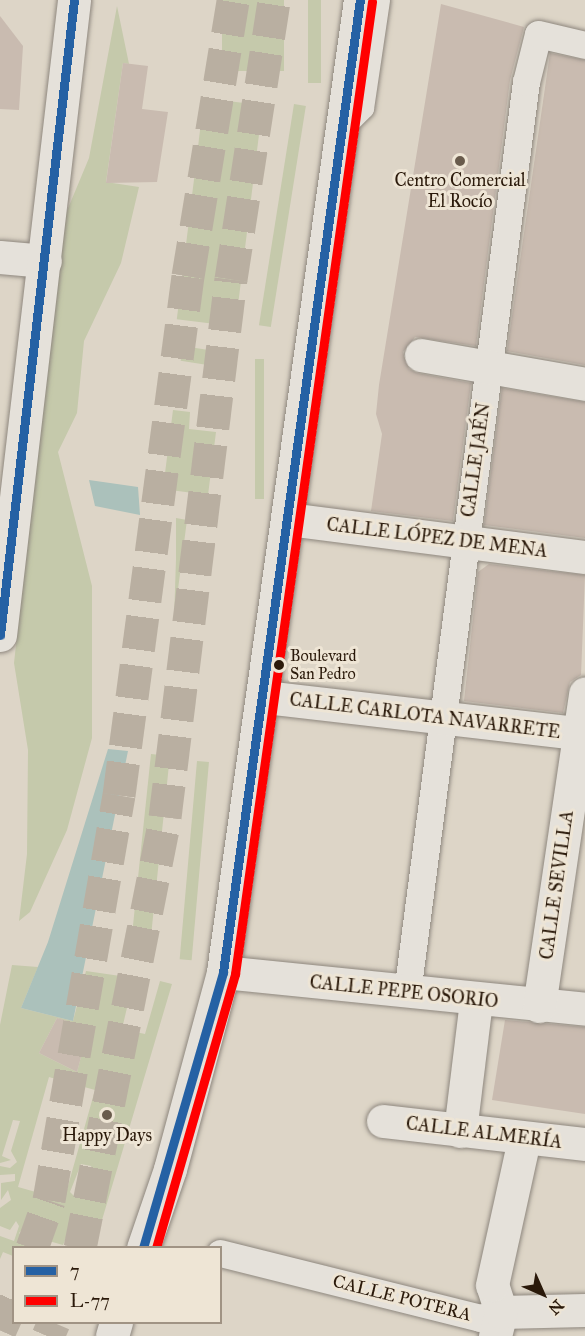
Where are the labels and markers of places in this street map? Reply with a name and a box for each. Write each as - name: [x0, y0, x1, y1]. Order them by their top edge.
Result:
- marker: Centro Comercial El Rocío: [453, 154, 467, 168]
- place label: Centro Comercial El Rocío: [394, 170, 526, 213]
- place label: Boulevard San Pedro: [290, 646, 357, 684]
- marker: Boulevard San Pedro: [273, 659, 285, 671]
- marker: Happy Days: [100, 1108, 114, 1122]
- place label: Happy Days: [62, 1124, 152, 1146]

